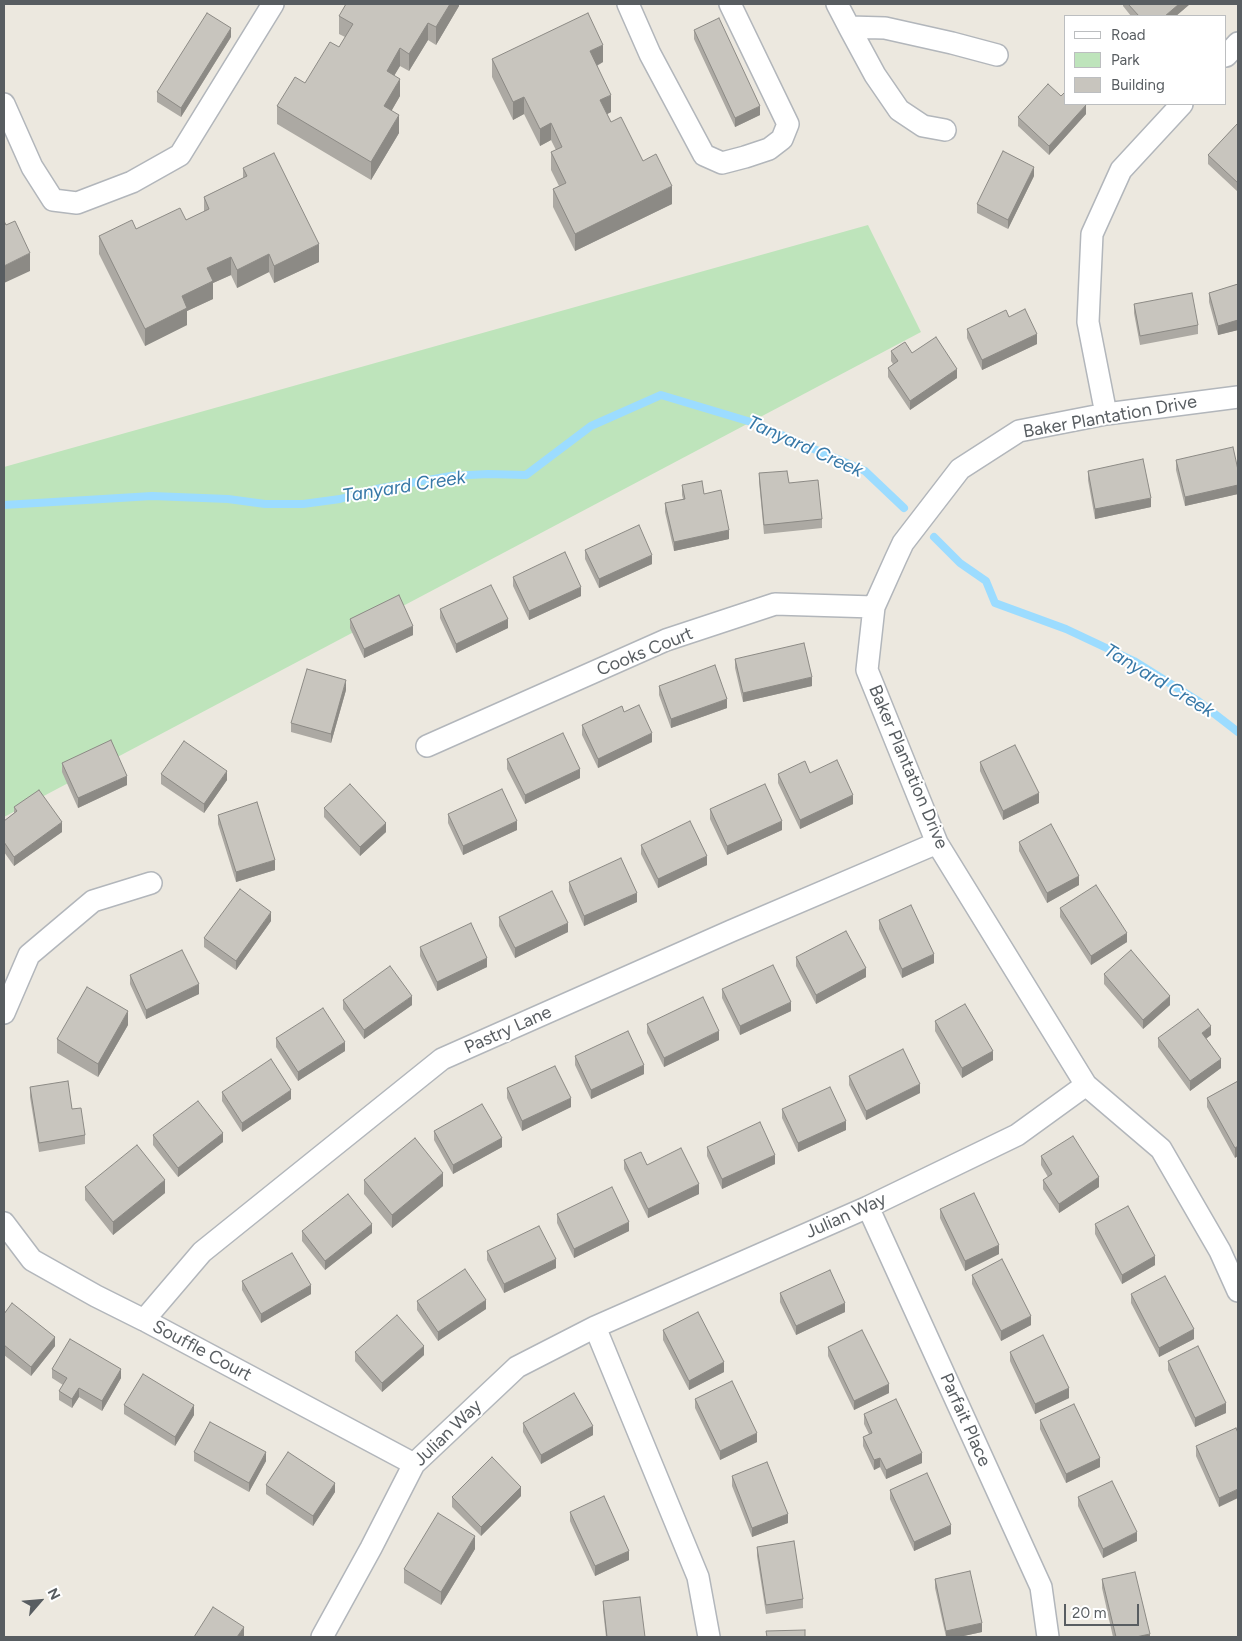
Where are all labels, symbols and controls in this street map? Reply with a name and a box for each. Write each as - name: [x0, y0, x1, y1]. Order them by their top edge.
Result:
- legend: [1064, 15, 1227, 105]
- text: Road: [1111, 26, 1146, 44]
- text: Park: [1111, 51, 1140, 69]
- text: Building: [1111, 76, 1165, 94]
- street label: Baker Plantation Drive: [1021, 391, 1199, 443]
- water label: Tanyard Creek: [744, 411, 866, 483]
- water label: Tanyard Creek: [341, 466, 467, 508]
- street label: Cooks Court: [594, 623, 696, 681]
- water label: Tanyard Creek: [1100, 639, 1218, 723]
- street label: Baker Plantation Drive: [864, 682, 952, 852]
- street label: Pastry Lane: [461, 1001, 555, 1059]
- street label: Julian Way: [802, 1189, 890, 1243]
- street label: Souffle Court: [149, 1316, 255, 1386]
- street label: Parfait Place: [935, 1370, 995, 1470]
- street label: Julian Way: [410, 1395, 486, 1471]
- north arrow: [15, 1576, 65, 1626]
- text: N: [44, 1585, 64, 1603]
- scale bar: [1067, 1594, 1142, 1626]
- text: 20 m: [1072, 1604, 1106, 1622]

